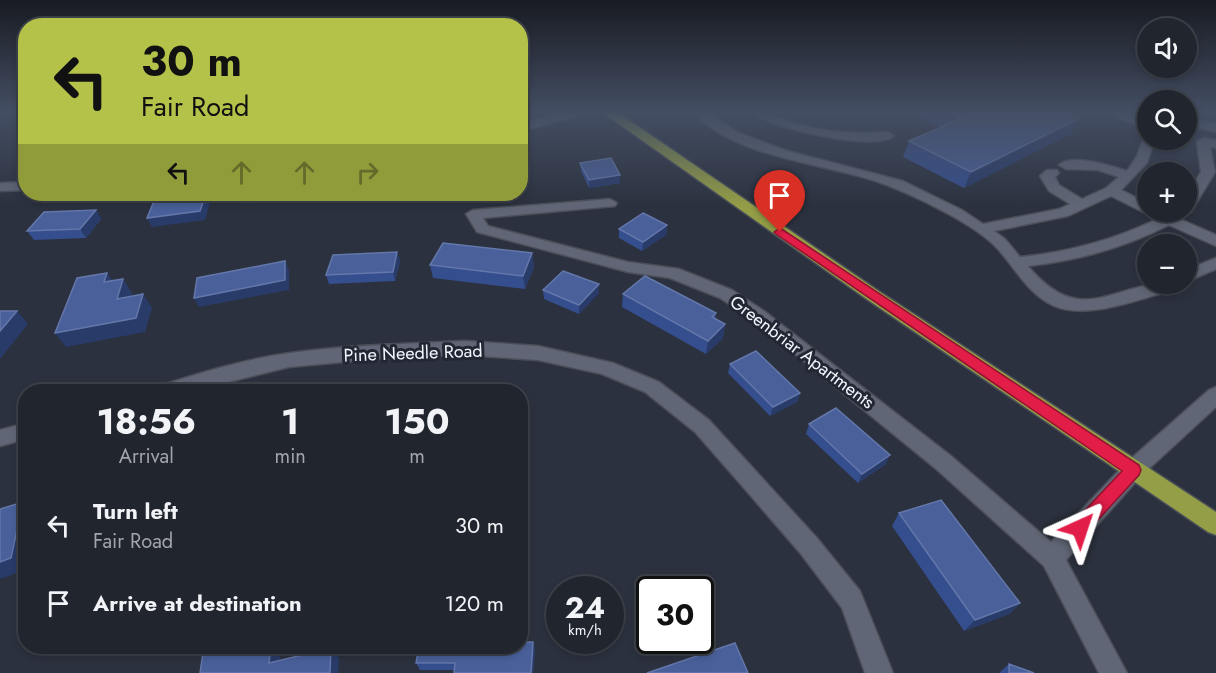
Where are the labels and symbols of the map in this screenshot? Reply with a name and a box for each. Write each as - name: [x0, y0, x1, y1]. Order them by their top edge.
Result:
- pin: [754, 170, 805, 232]
- street label: Greenbriar Apartments: [724, 289, 880, 415]
- street label: Pine Needle Road: [343, 338, 483, 368]
- position arrow: [1048, 496, 1112, 560]
- speed limit sign: 30: [636, 576, 714, 654]

